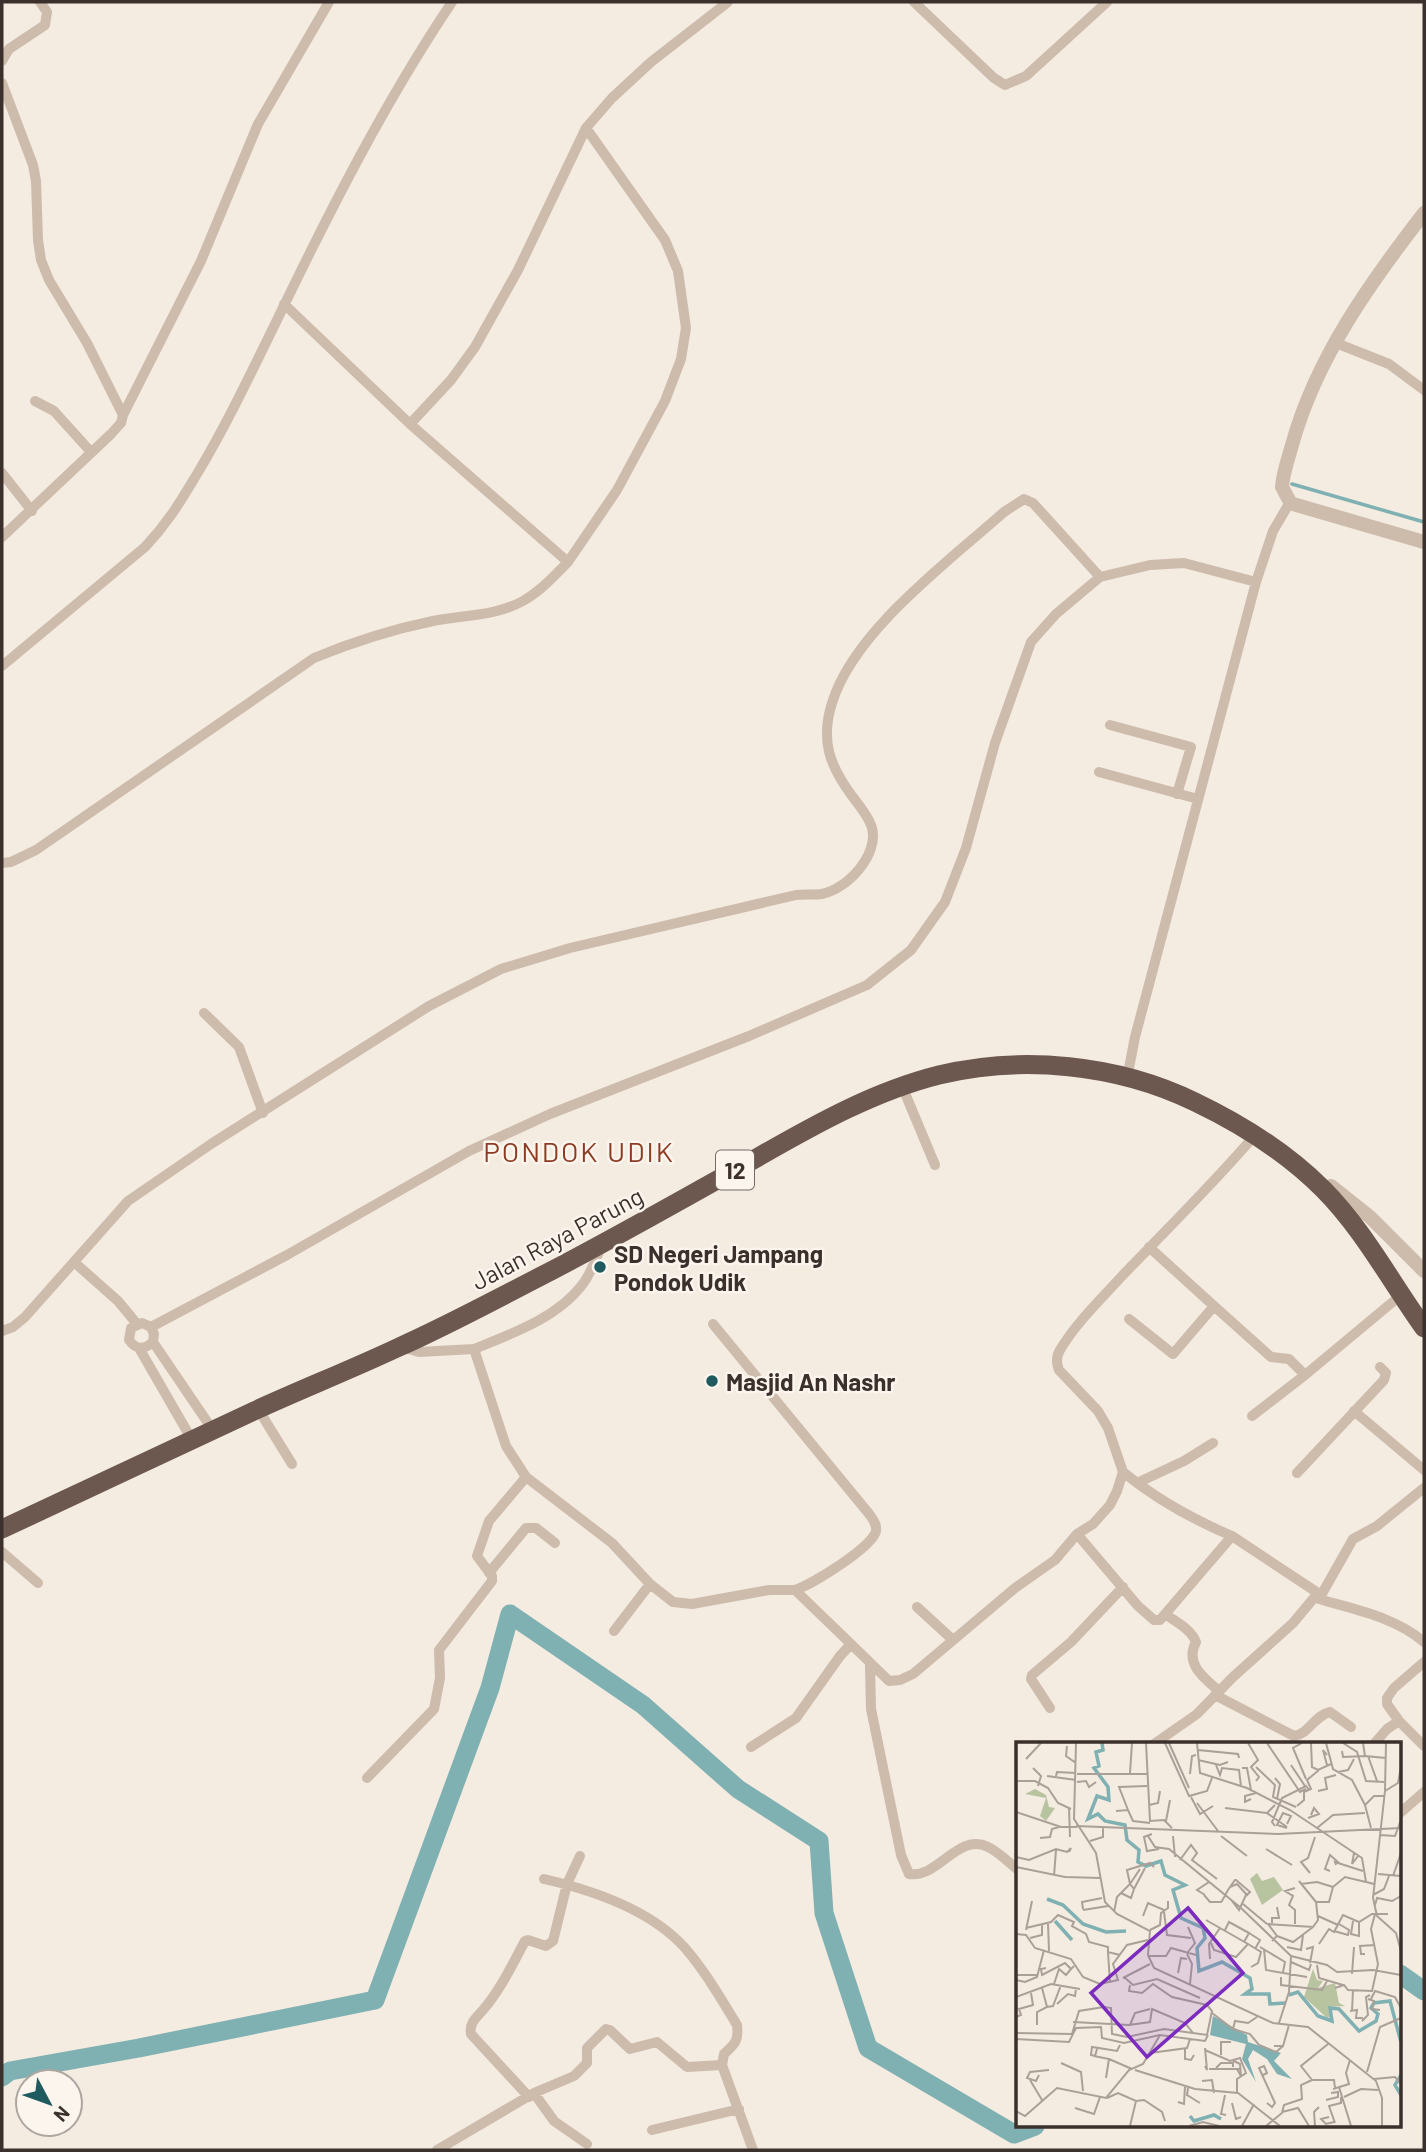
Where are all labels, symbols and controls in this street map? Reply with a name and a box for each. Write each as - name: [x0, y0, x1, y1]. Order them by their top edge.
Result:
- district label: PONDOK UDIK: [483, 1134, 675, 1168]
- road number: 12: [716, 1150, 754, 1190]
- street label: Jalan Raya Parung: [466, 1181, 648, 1295]
- place label: SD Negeri Jampang Pondok Udik: [614, 1239, 823, 1296]
- marker: SD Negeri Jampang Pondok Udik: [592, 1259, 608, 1275]
- place label: Masjid An Nashr: [726, 1367, 896, 1396]
- marker: Masjid An Nashr: [704, 1373, 720, 1389]
- inset map: [1016, 1742, 1402, 2128]
- north arrow: [14, 2068, 84, 2138]
- text: N: [49, 2102, 75, 2127]

